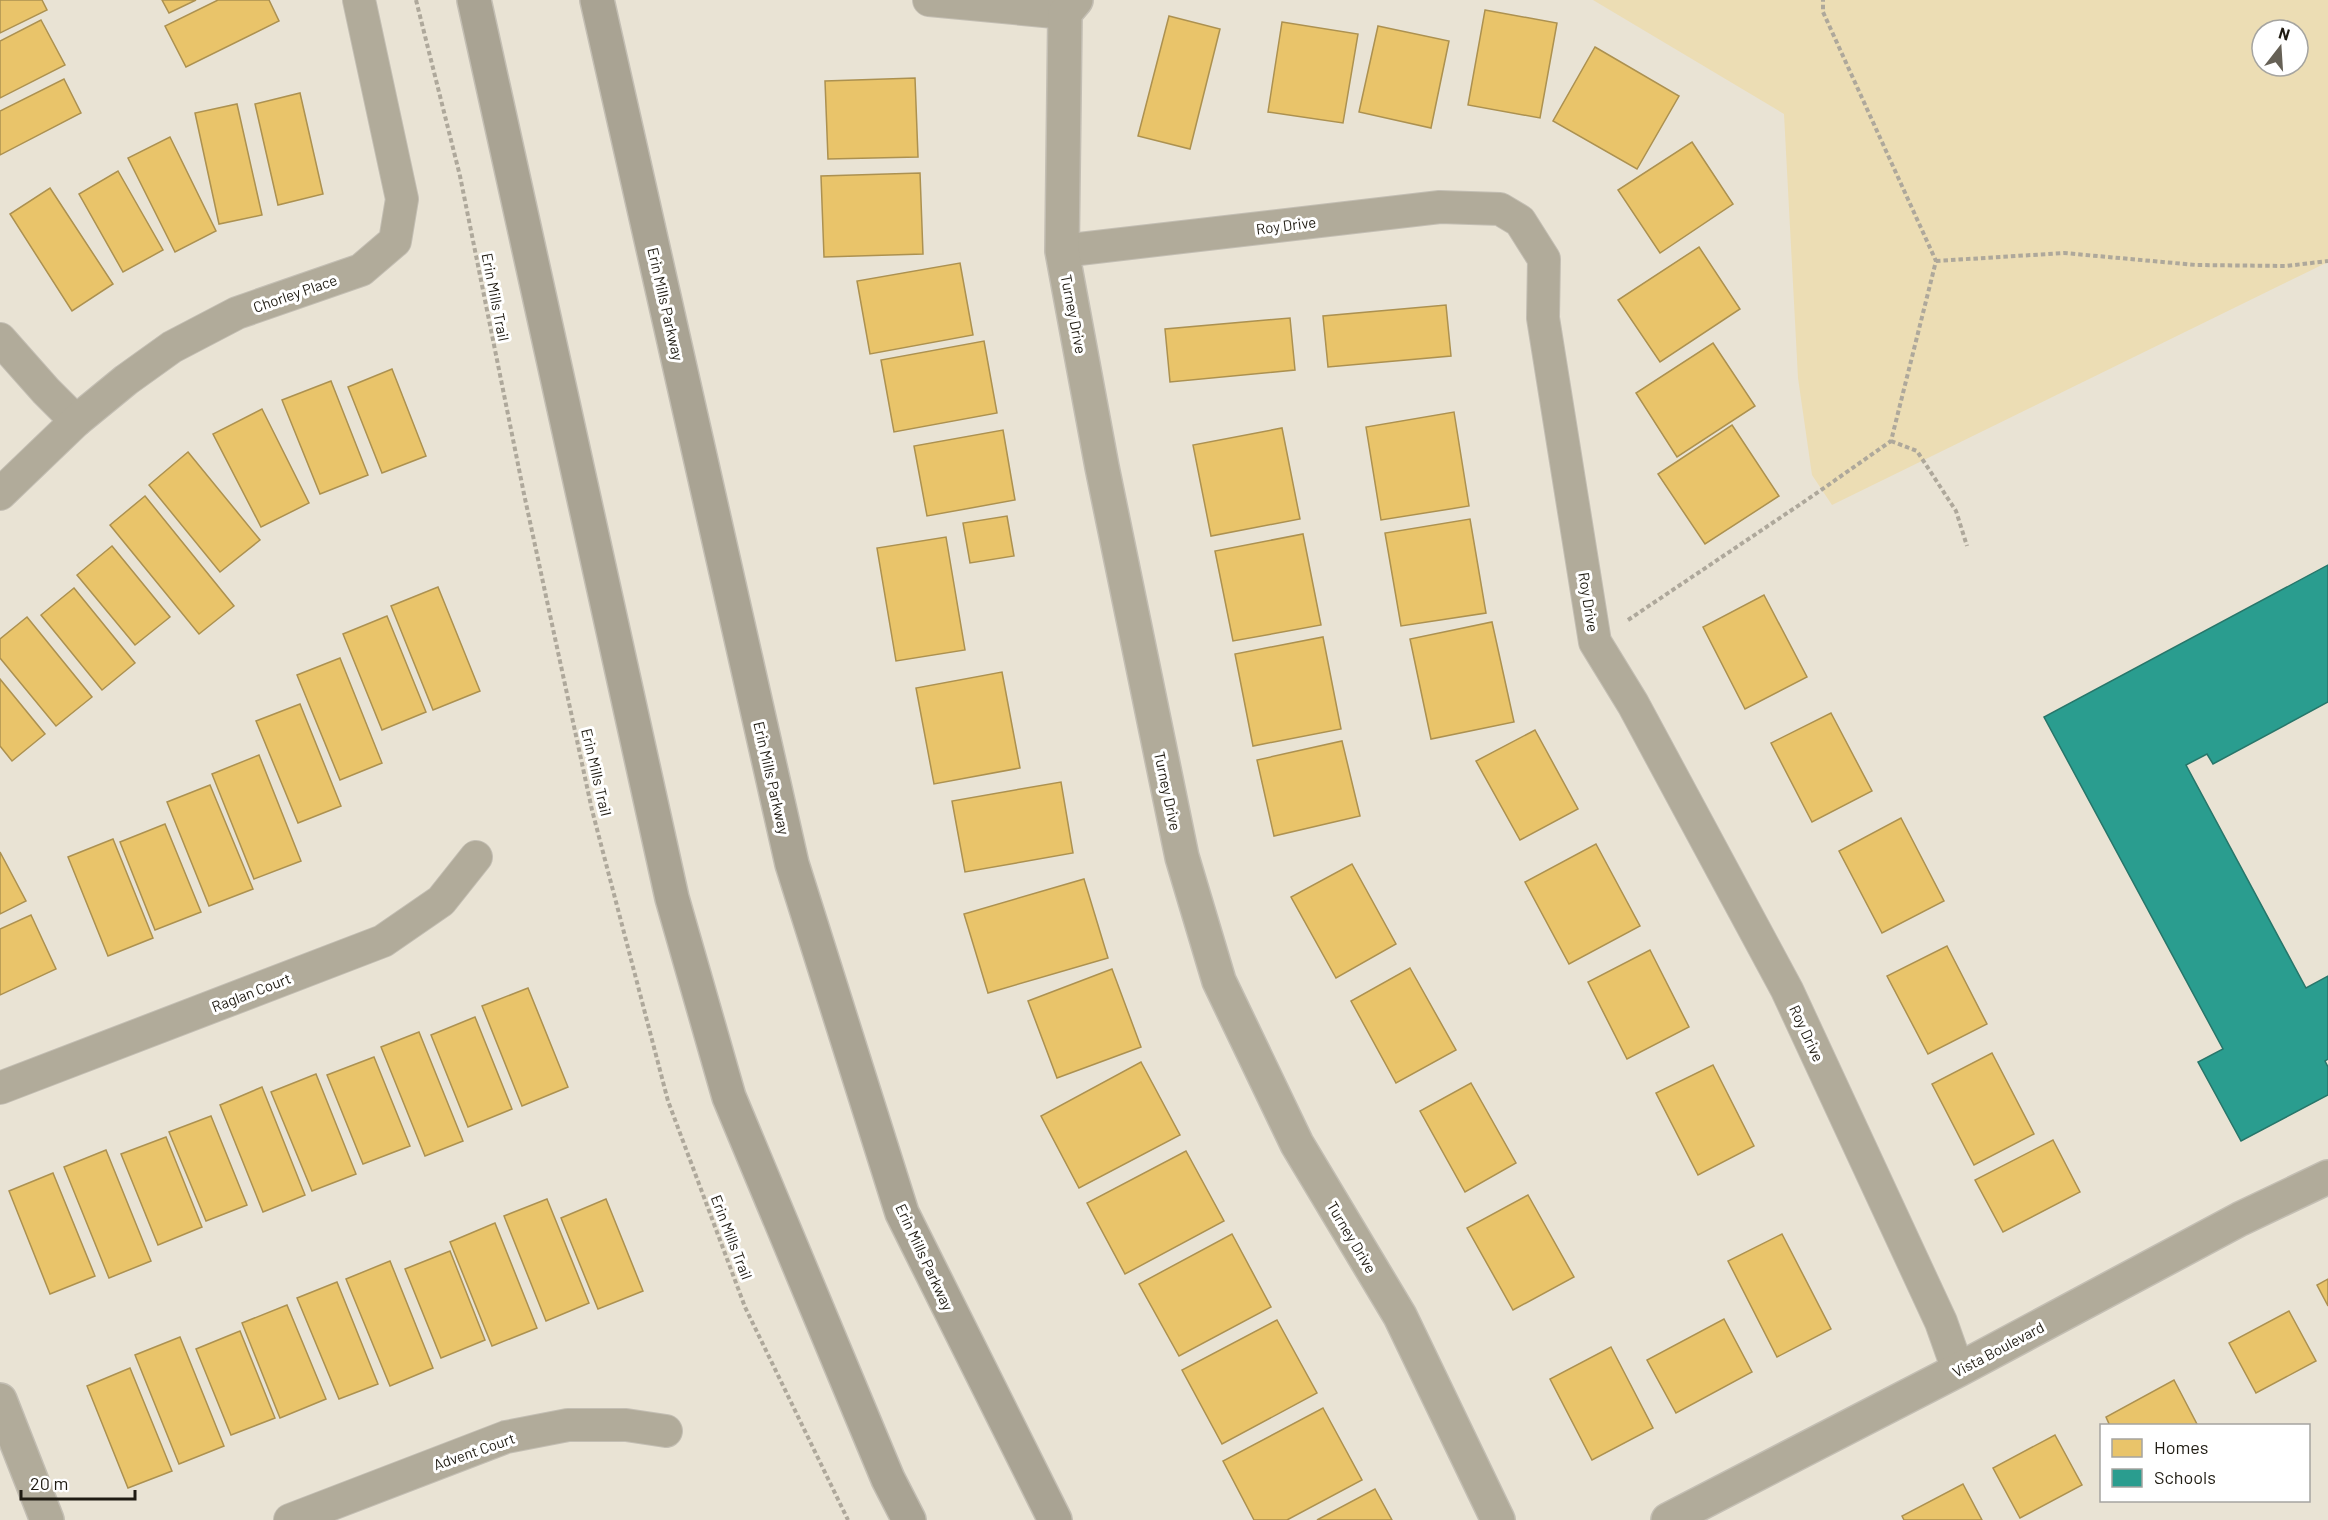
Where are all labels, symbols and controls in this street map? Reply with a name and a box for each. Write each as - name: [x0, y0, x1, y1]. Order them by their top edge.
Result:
- north arrow: [2250, 18, 2310, 78]
- text: N: [2277, 23, 2292, 44]
- street label: Roy Drive: [1255, 212, 1317, 238]
- street label: Erin Mills Parkway: [644, 246, 688, 362]
- street label: Erin Mills Trail: [479, 251, 513, 343]
- street label: Chorley Place: [251, 270, 339, 316]
- street label: Turney Drive: [1057, 273, 1091, 355]
- street label: Roy Drive: [1575, 571, 1603, 633]
- street label: Erin Mills Parkway: [750, 720, 794, 836]
- street label: Erin Mills Trail: [578, 727, 616, 817]
- street label: Turney Drive: [1151, 750, 1185, 832]
- street label: Raglan Court: [209, 969, 293, 1015]
- street label: Roy Drive: [1786, 1002, 1828, 1064]
- street label: Erin Mills Trail: [708, 1192, 756, 1282]
- street label: Turney Drive: [1324, 1198, 1380, 1276]
- street label: Erin Mills Parkway: [892, 1201, 958, 1313]
- street label: Vista Boulevard: [1949, 1317, 2047, 1381]
- legend: [2100, 1424, 2310, 1502]
- street label: Advent Court: [431, 1429, 517, 1473]
- text: Homes: [2154, 1436, 2208, 1458]
- scale bar: [21, 1463, 135, 1501]
- text: Schools: [2154, 1466, 2216, 1488]
- text: 20 m: [30, 1472, 68, 1494]

